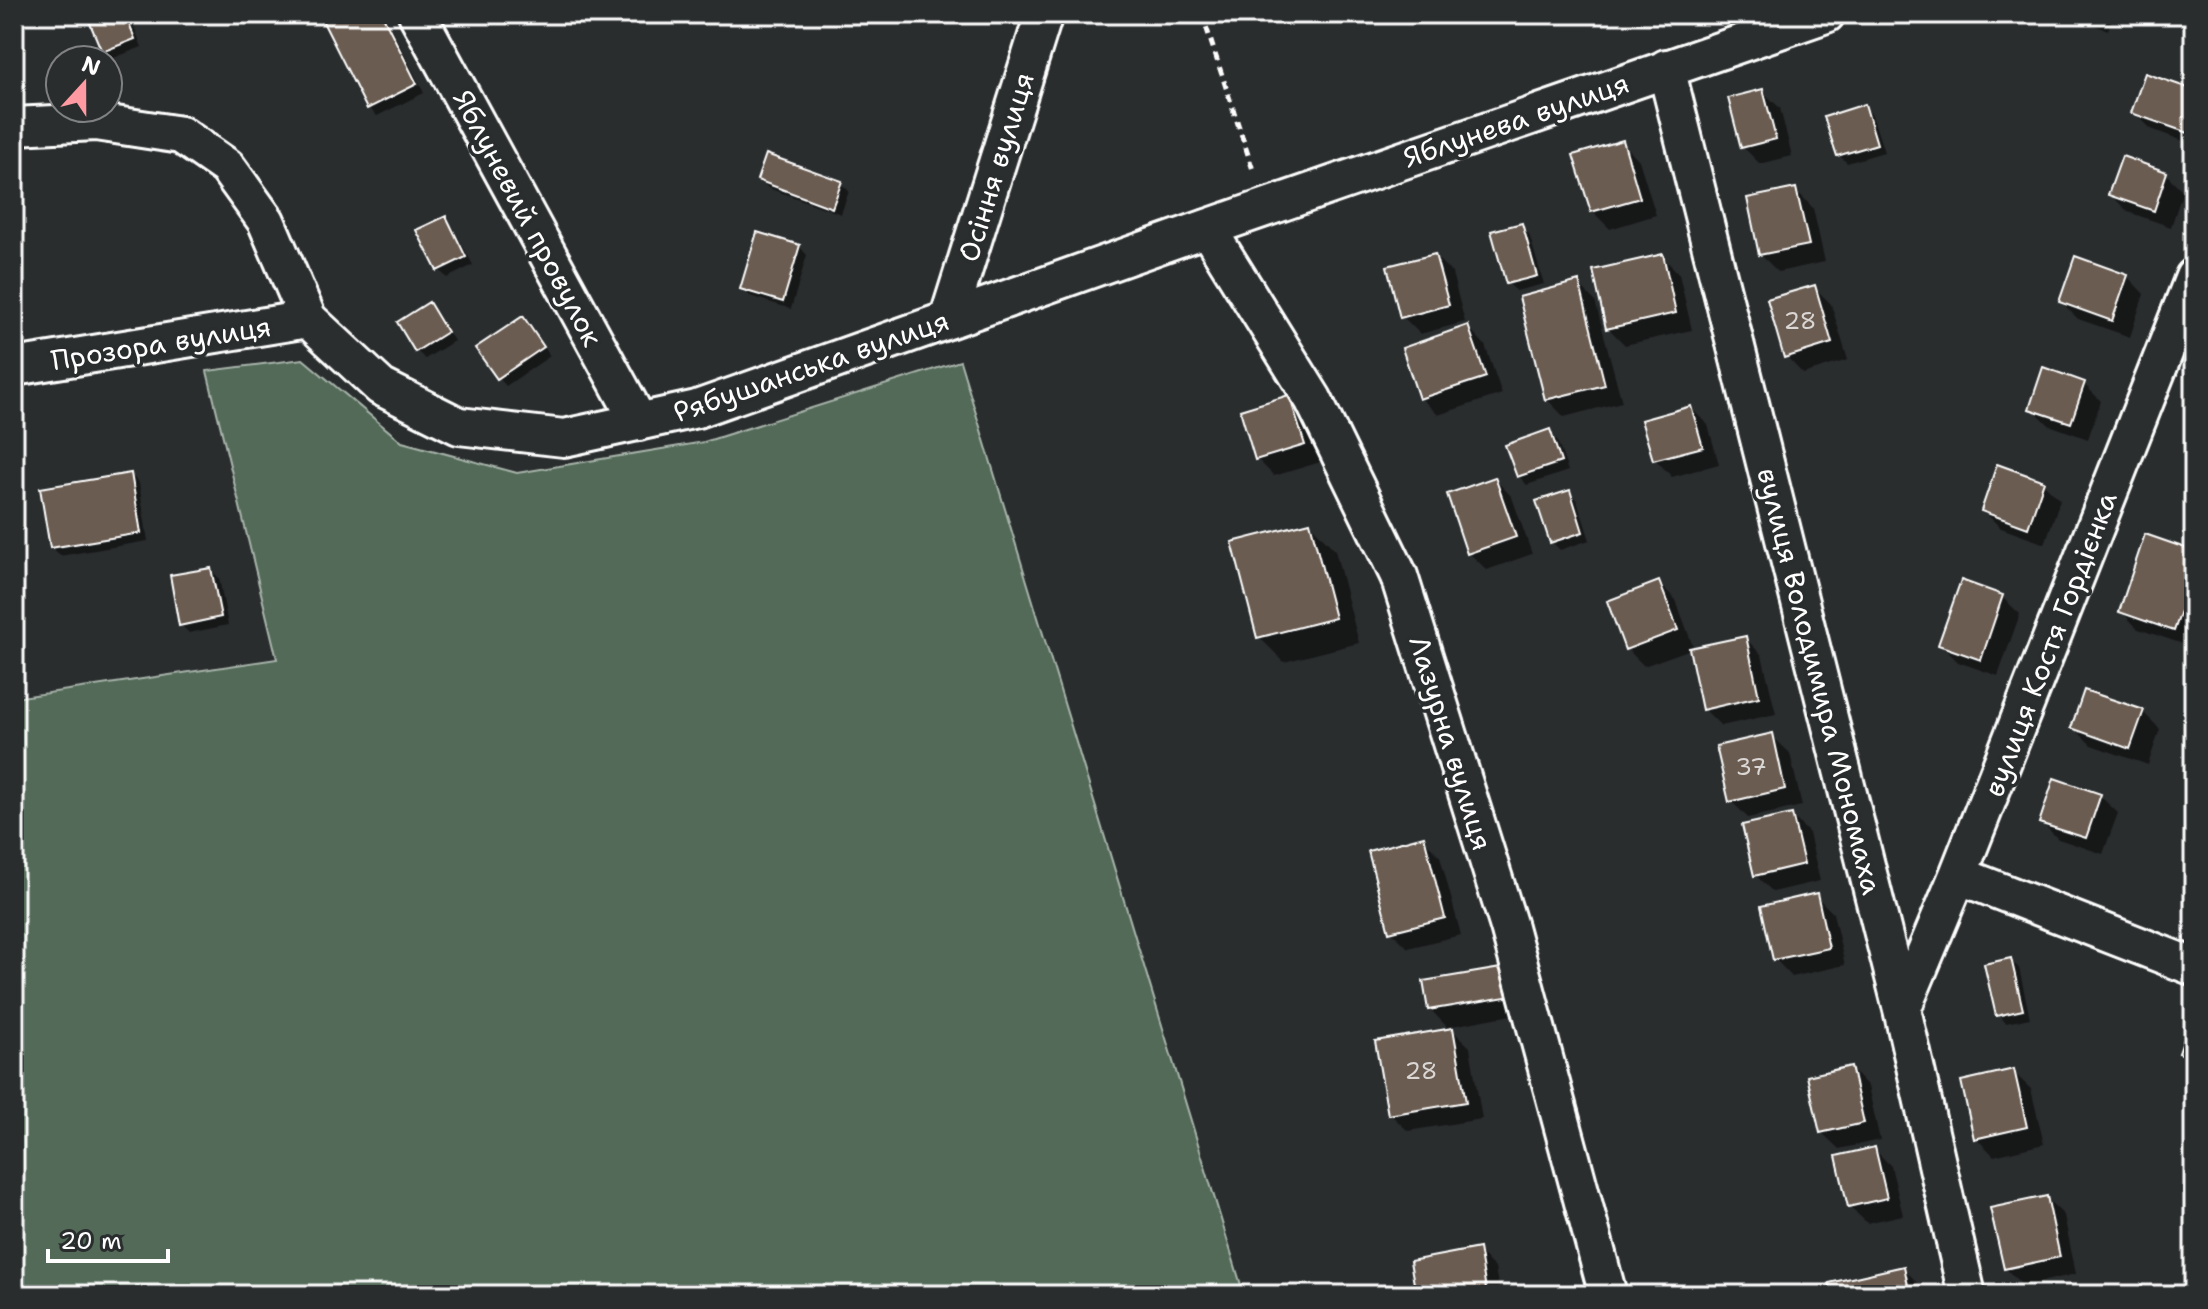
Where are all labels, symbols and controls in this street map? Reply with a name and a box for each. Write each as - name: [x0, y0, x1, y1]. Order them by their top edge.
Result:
- north arrow: [44, 44, 124, 124]
- text: N: [78, 49, 104, 82]
- street label: Яблунева вулиця: [1398, 64, 1634, 176]
- street label: Осіння вулиця: [949, 68, 1043, 266]
- street label: Яблуневий провулок: [444, 83, 612, 353]
- street label: Рябушанська вулиця: [668, 301, 954, 431]
- house number: 28: [1784, 305, 1816, 337]
- street label: Прозора вулиця: [48, 307, 274, 379]
- street label: вулиця Володимира Мономаха: [1749, 464, 1891, 898]
- street label: вулиця Костя Гордієнка: [1974, 486, 2126, 802]
- street label: Лазурна вулиця: [1400, 631, 1502, 855]
- house number: 37: [1735, 751, 1767, 783]
- house number: 28: [1405, 1055, 1437, 1087]
- scale bar: [48, 1213, 168, 1263]
- text: 20 m: [60, 1225, 122, 1257]

